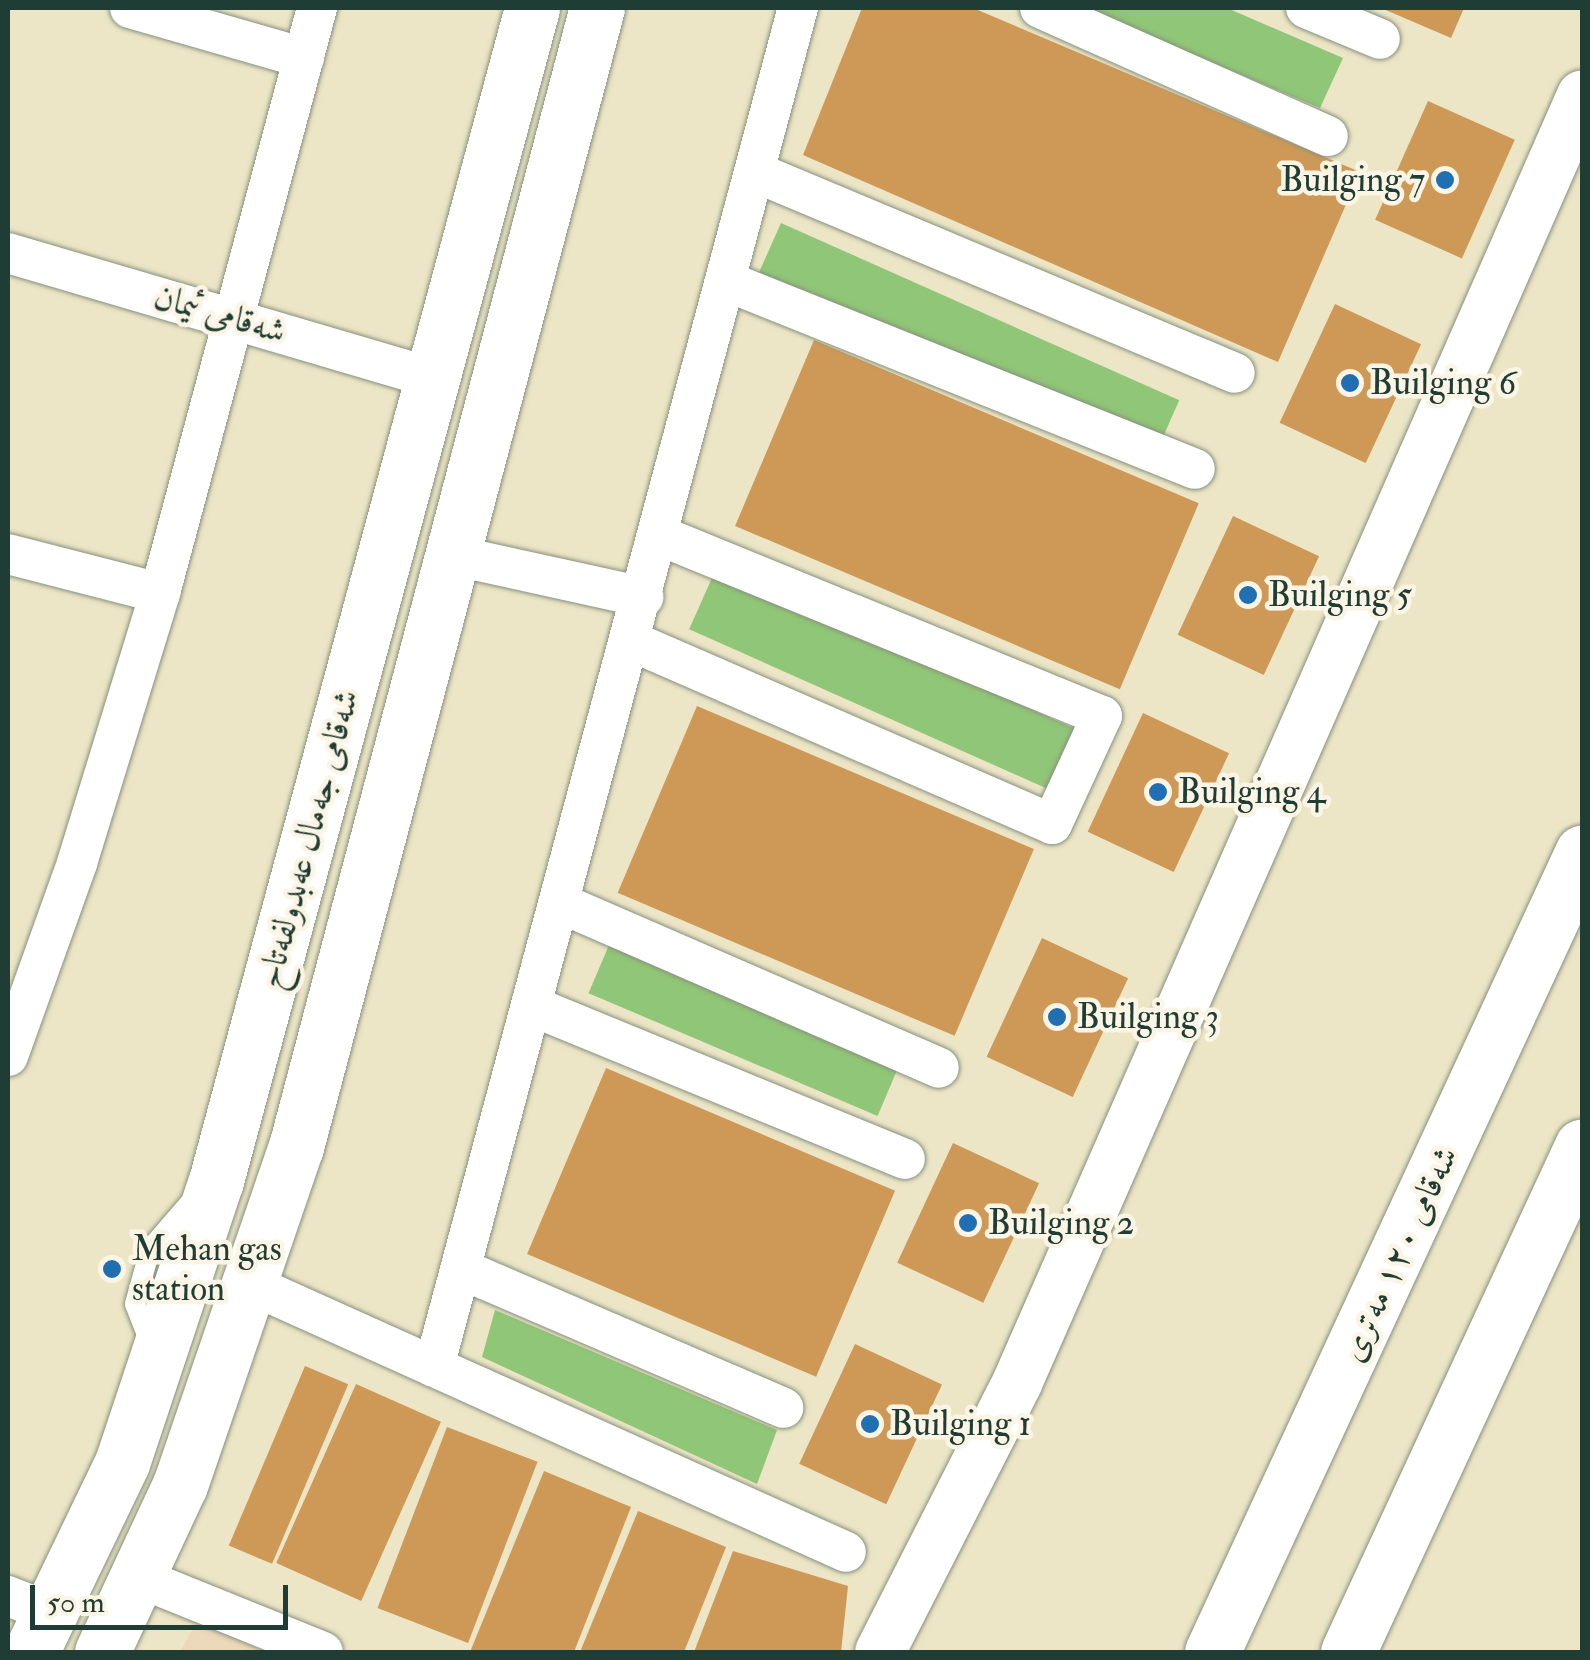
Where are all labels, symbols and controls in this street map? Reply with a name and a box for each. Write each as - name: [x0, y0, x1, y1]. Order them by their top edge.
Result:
- place label: Builging 7: [1280, 159, 1425, 201]
- marker: Builging 7: [1434, 169, 1456, 191]
- street label: شەقامی ئیمان: [149, 275, 291, 353]
- place label: Builging 6: [1370, 362, 1516, 404]
- marker: Builging 6: [1339, 372, 1361, 394]
- place label: Builging 5: [1268, 574, 1412, 616]
- marker: Builging 5: [1237, 584, 1259, 606]
- street label: شەقامی جەمال عەبدولفەتاح: [248, 685, 368, 993]
- place label: Builging 4: [1178, 771, 1325, 813]
- marker: Builging 4: [1147, 781, 1169, 803]
- place label: Builging 3: [1077, 996, 1219, 1038]
- marker: Builging 3: [1046, 1006, 1068, 1028]
- street label: شەقامی ١٢٠ مەتری: [1331, 1140, 1467, 1368]
- place label: Builging 2: [988, 1202, 1134, 1244]
- marker: Builging 2: [957, 1212, 979, 1234]
- place label: Mehan gas station: [132, 1228, 282, 1310]
- marker: Mehan gas station: [101, 1258, 123, 1280]
- place label: Builging 1: [890, 1403, 1031, 1445]
- marker: Builging 1: [859, 1413, 881, 1435]
- scale bar: [35, 1565, 292, 1627]
- text: 50 m: [47, 1584, 105, 1621]

